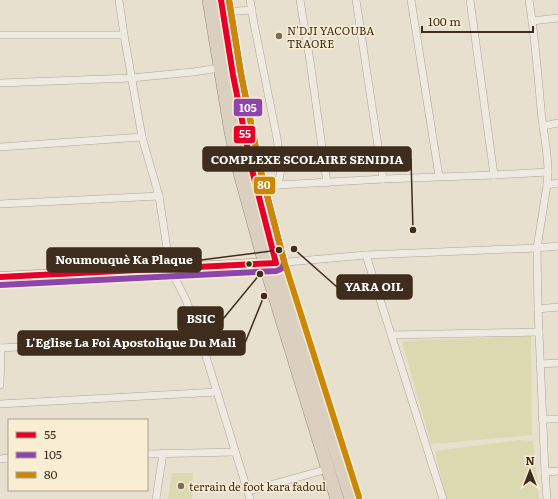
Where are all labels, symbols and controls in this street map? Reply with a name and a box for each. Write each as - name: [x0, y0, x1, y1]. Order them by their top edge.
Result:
- scale bar: [422, 8, 533, 34]
- text: 100 m: [428, 12, 461, 30]
- place label: N'DJI YACOUBA TRAORE: [287, 22, 374, 51]
- marker: N'DJI YACOUBA TRAORE: [274, 31, 284, 41]
- line badge: 105: [233, 98, 263, 117]
- text: 105: [239, 99, 257, 115]
- line badge: 55: [233, 125, 256, 144]
- text: 55: [239, 125, 251, 141]
- callout: COMPLEXE SCOLAIRE SENIDIA: [203, 147, 411, 171]
- text: COMPLEXE SCOLAIRE SENIDIA: [211, 150, 403, 168]
- line badge: 80: [253, 176, 276, 195]
- text: 80: [257, 176, 271, 192]
- callout: Noumouquè Ka Plaque: [47, 248, 201, 272]
- text: Noumouquè Ka Plaque: [55, 250, 193, 268]
- unlabelled marker: [244, 259, 254, 269]
- callout: YARA OIL: [337, 275, 412, 299]
- text: YARA OIL: [344, 277, 404, 295]
- callout: BSIC: [178, 307, 223, 331]
- text: BSIC: [186, 309, 216, 327]
- callout: L'Eglise La Foi Apostolique Du Mali: [18, 331, 245, 355]
- text: L'Eglise La Foi Apostolique Du Mali: [26, 333, 237, 351]
- legend: [8, 419, 148, 491]
- text: 55: [44, 425, 56, 443]
- text: 105: [44, 445, 62, 463]
- north arrow: [510, 451, 550, 491]
- text: N: [525, 452, 535, 468]
- text: 80: [44, 465, 58, 483]
- place label: terrain de foot kara fadoul: [189, 478, 326, 494]
- marker: terrain de foot kara fadoul: [176, 481, 186, 491]

